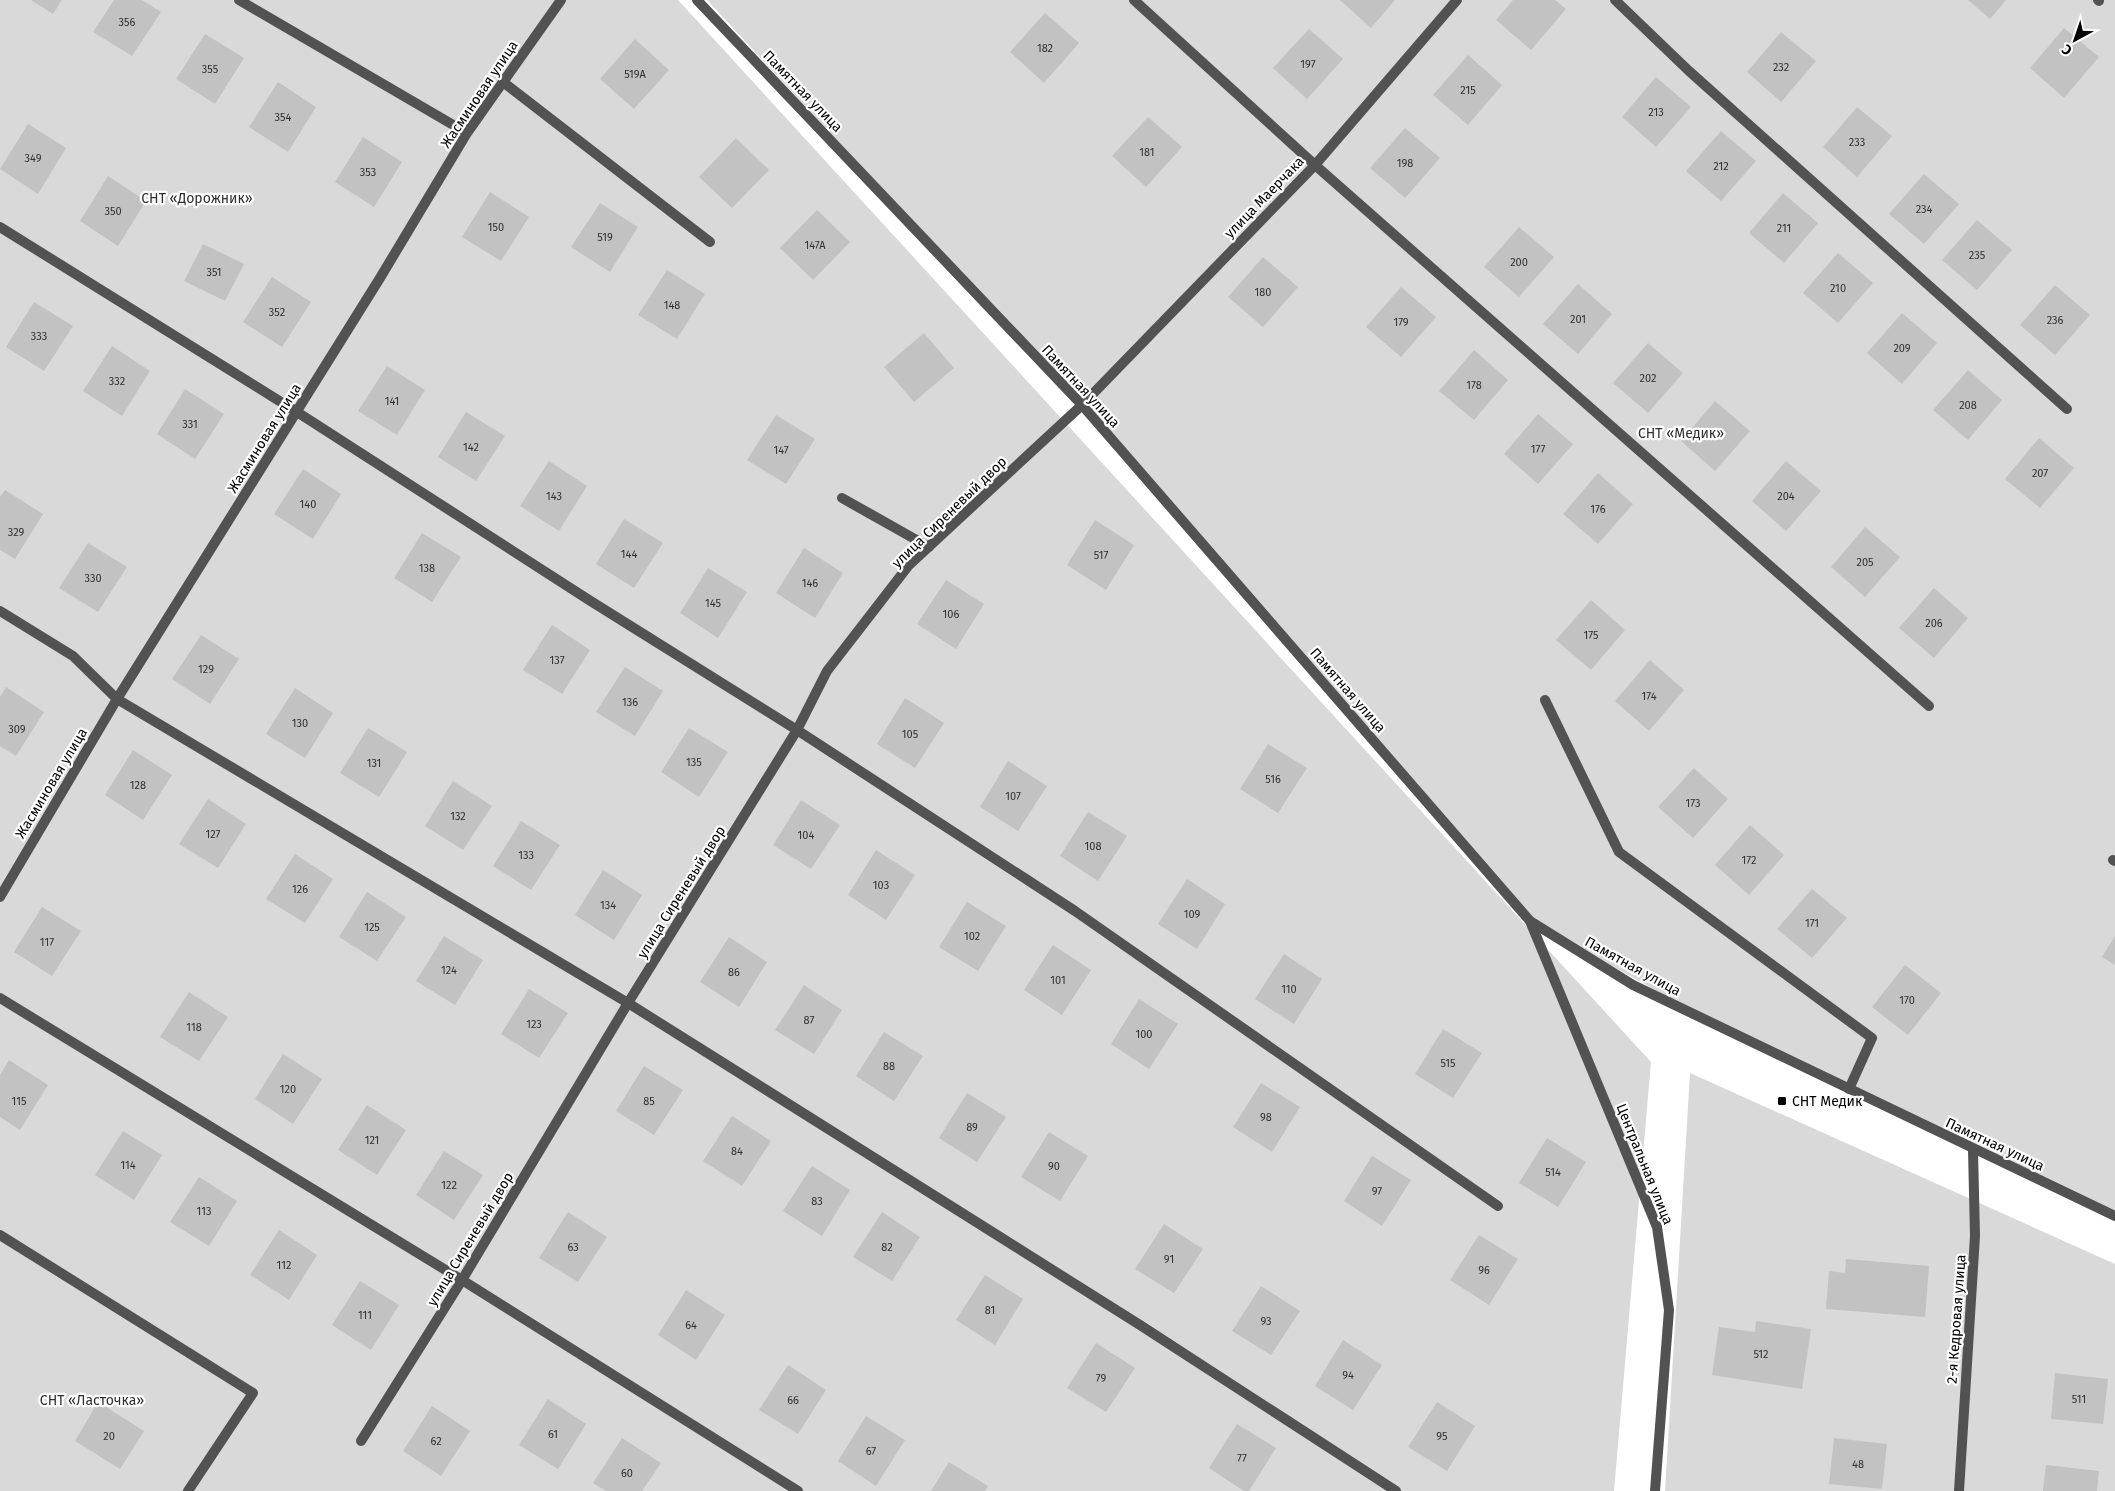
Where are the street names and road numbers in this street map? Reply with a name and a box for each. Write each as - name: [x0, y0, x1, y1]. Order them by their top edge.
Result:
- street label: Жасминовая улица: [437, 37, 522, 151]
- street label: Памятная улица: [759, 47, 846, 136]
- street label: улица Маерчака: [1221, 153, 1308, 242]
- street label: Памятная улица: [1038, 341, 1123, 431]
- street label: Жасминовая улица: [224, 380, 305, 496]
- street label: улица Сиреневый двор: [888, 453, 1010, 572]
- street label: Памятная улица: [1306, 644, 1389, 736]
- street label: Жасминовая улица: [12, 725, 91, 842]
- street label: улица Сиреневый двор: [634, 823, 729, 962]
- street label: Памятная улица: [1582, 933, 1684, 1000]
- street label: Центральная улица: [1612, 1101, 1677, 1227]
- street label: Памятная улица: [1943, 1114, 2047, 1175]
- street label: улица Сиреневый двор: [424, 1169, 517, 1309]
- street label: 2-я Кедровая улица: [1944, 1254, 1969, 1384]

